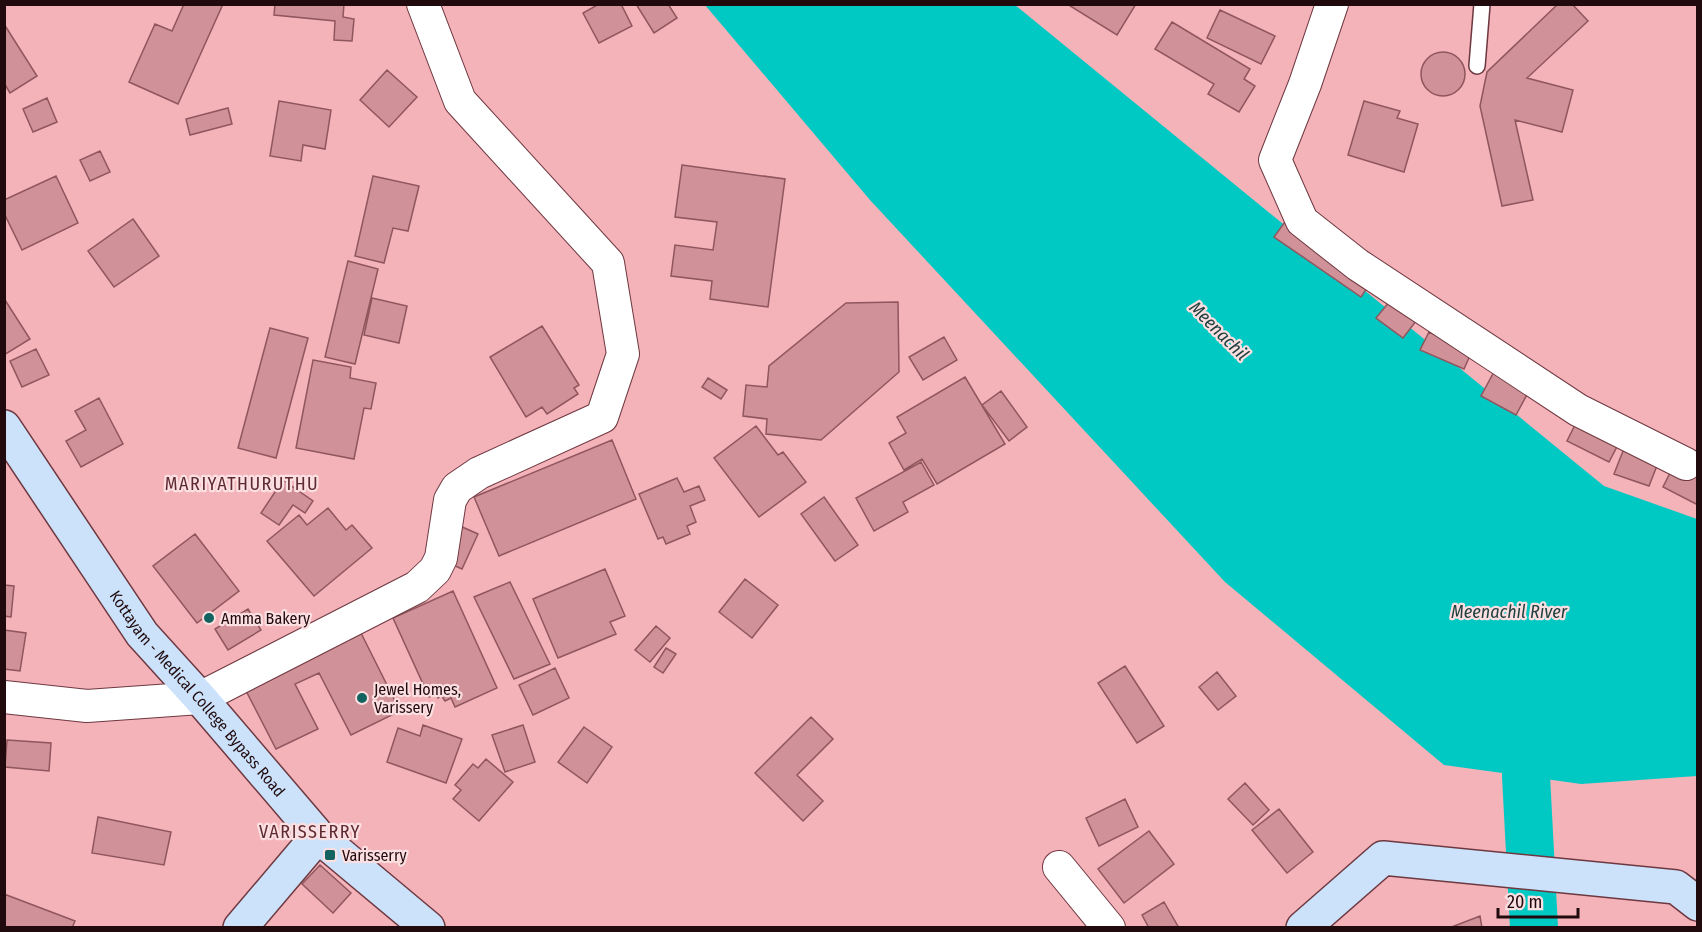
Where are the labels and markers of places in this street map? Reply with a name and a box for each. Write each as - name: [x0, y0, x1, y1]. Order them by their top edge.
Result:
- place label: Amma Bakery: [221, 609, 311, 628]
- marker: Amma Bakery: [202, 611, 216, 625]
- place label: Jewel Homes, Varissery: [374, 680, 461, 717]
- marker: Jewel Homes, Varissery: [355, 691, 369, 705]
- place label: Varisserry: [342, 846, 408, 865]
- marker: Varisserry: [323, 848, 337, 862]

